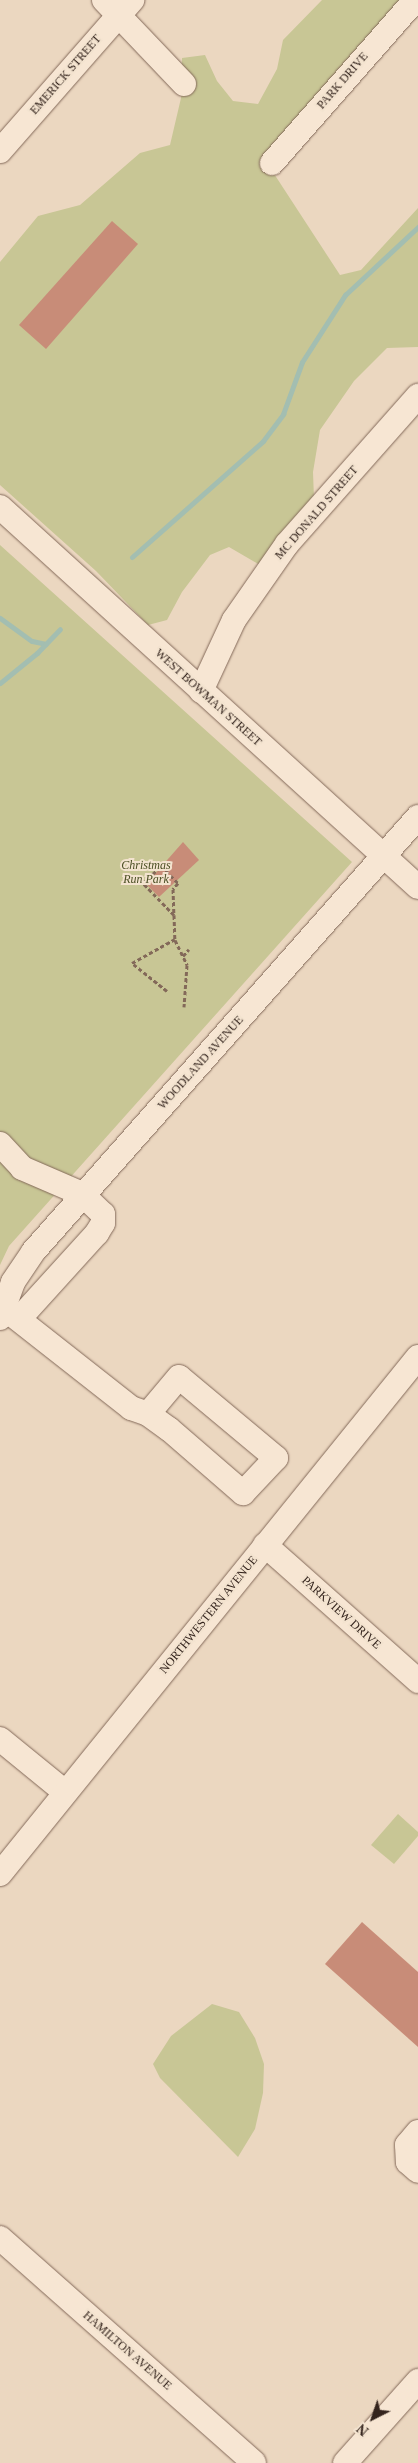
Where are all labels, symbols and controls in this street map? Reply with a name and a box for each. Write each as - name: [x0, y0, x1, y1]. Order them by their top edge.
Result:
- street label: EMERICK STREET: [27, 32, 105, 118]
- street label: PARK DRIVE: [314, 50, 372, 112]
- street label: MC DONALD STREET: [272, 463, 362, 563]
- street label: WEST BOWMAN STREET: [152, 646, 264, 750]
- park label: Christmas Run Park: [121, 859, 171, 887]
- street label: WOODLAND AVENUE: [155, 1013, 247, 1113]
- street label: NORTHWESTERN AVENUE: [157, 1553, 261, 1677]
- street label: PARKVIEW DRIVE: [298, 1574, 384, 1652]
- street label: HAMILTON AVENUE: [79, 2308, 175, 2394]
- north arrow: [348, 2393, 398, 2443]
- text: N: [354, 2421, 372, 2439]

